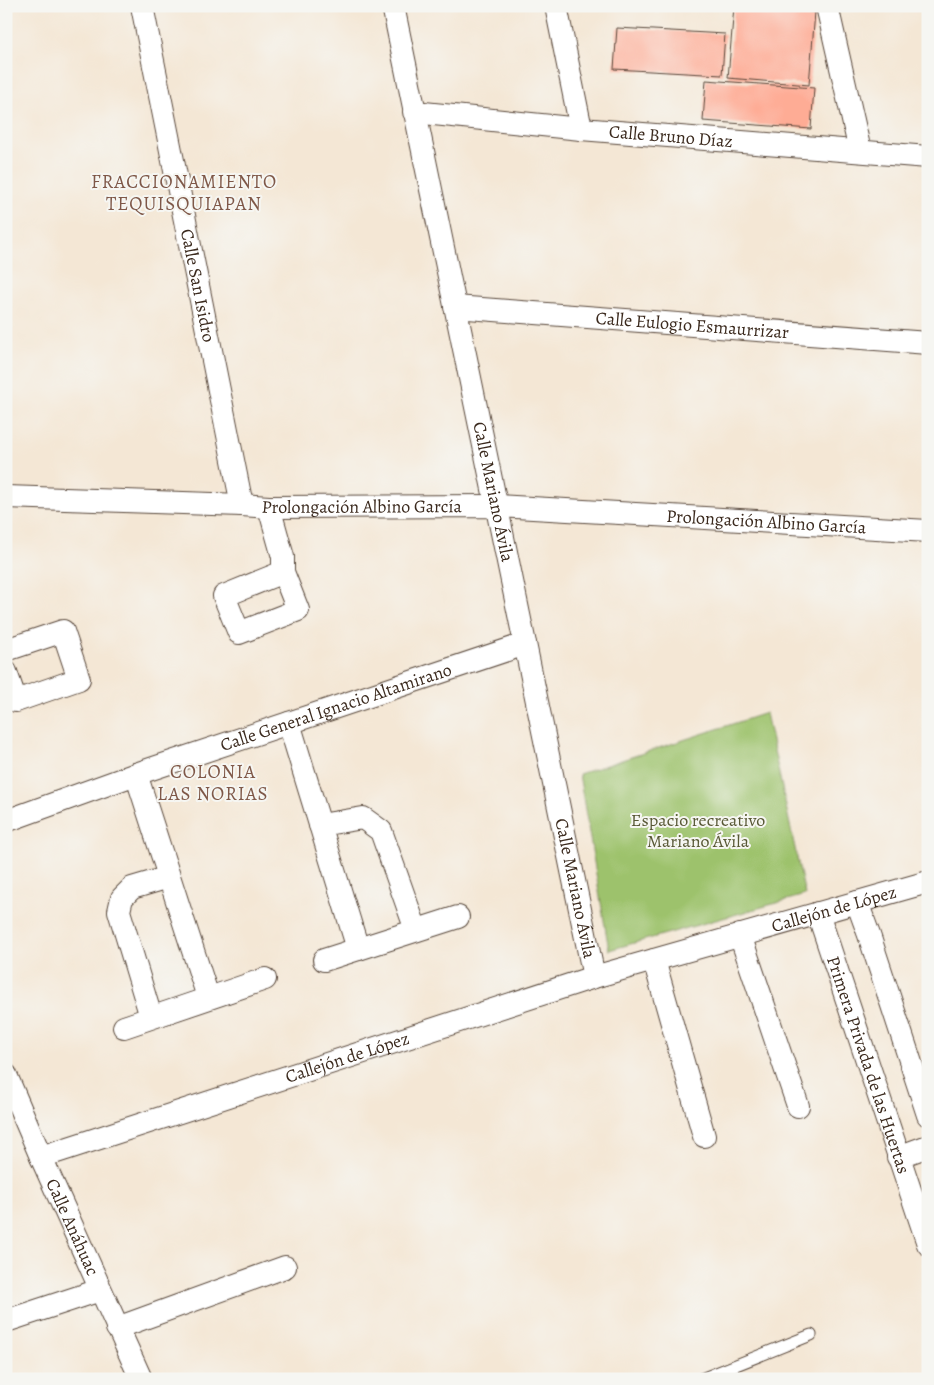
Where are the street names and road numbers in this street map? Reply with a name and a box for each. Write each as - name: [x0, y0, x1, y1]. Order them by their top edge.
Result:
- street label: Calle Bruno Díaz: [608, 119, 734, 153]
- street label: Calle San Isidro: [175, 227, 221, 344]
- street label: Calle Eulogio Esmaurrizar: [595, 306, 790, 344]
- street label: Calle Mariano Ávila: [467, 420, 520, 564]
- street label: Prolongación Albino García: [261, 494, 463, 519]
- street label: Prolongación Albino García: [666, 504, 868, 539]
- street label: Calle General Ignacio Altamirano: [217, 657, 455, 757]
- street label: Calle Mariano Ávila: [549, 816, 602, 961]
- street label: Callejón de López: [769, 880, 899, 938]
- street label: Primera Privada de las Huertas: [821, 953, 916, 1177]
- street label: Callejón de López: [282, 1026, 412, 1089]
- street label: Calle Anáhuac: [40, 1175, 105, 1279]

